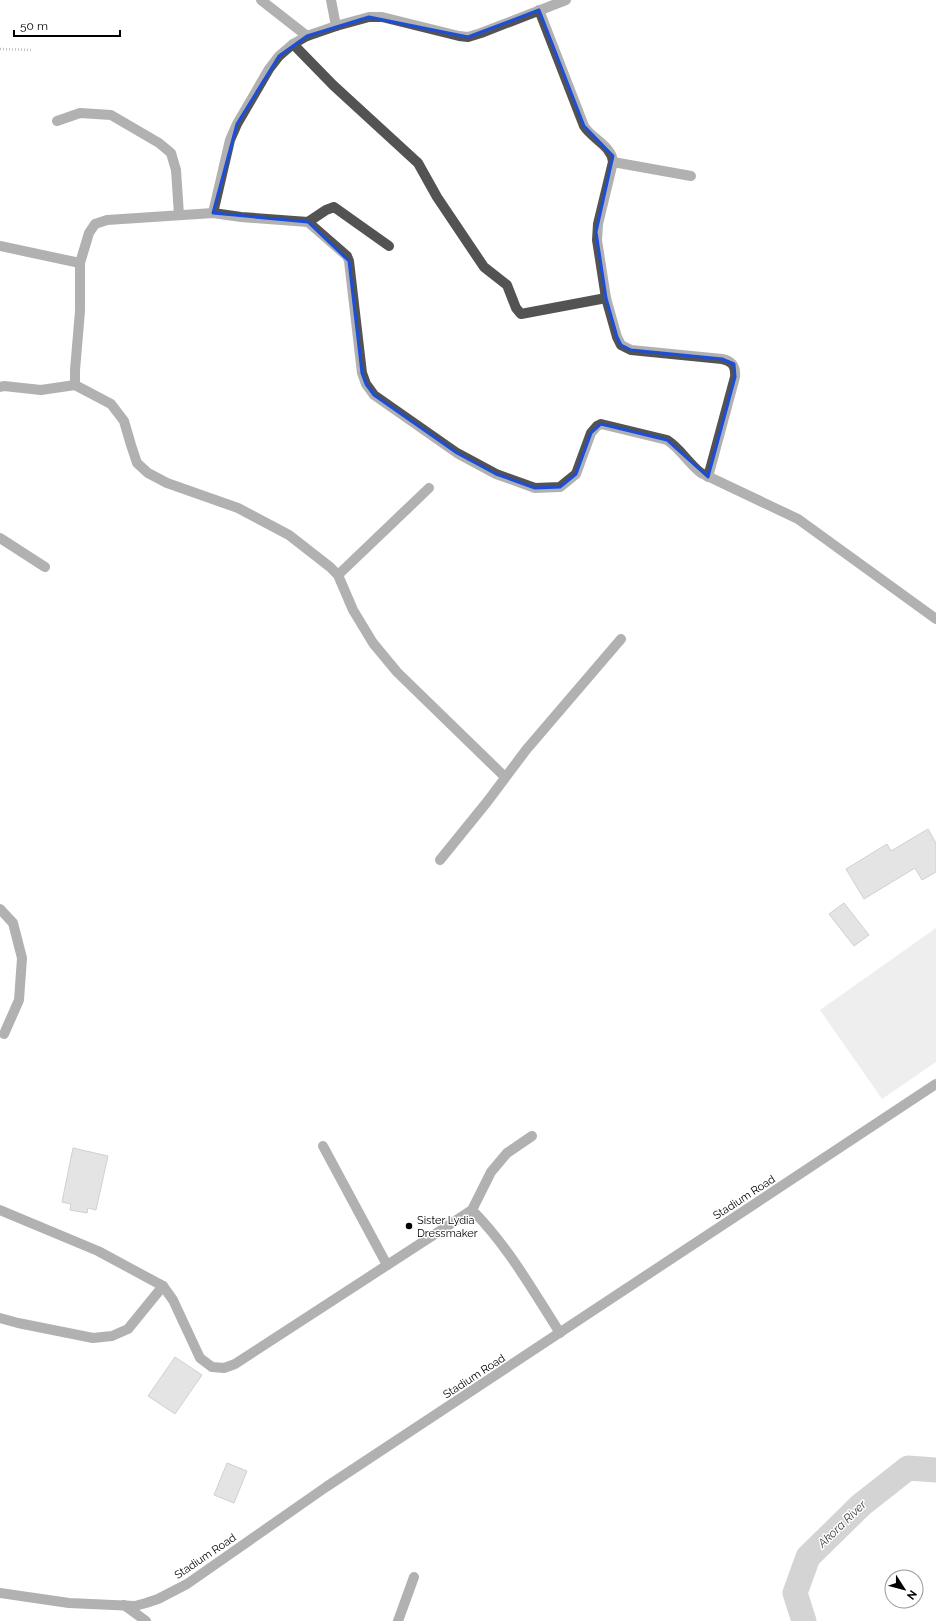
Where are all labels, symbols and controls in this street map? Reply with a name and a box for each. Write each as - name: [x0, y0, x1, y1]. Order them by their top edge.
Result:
- scale bar: [14, 12, 120, 38]
- text: 50 m: [20, 19, 48, 33]
- street label: Stadium Road: [711, 1172, 778, 1222]
- place label: Sister Lydia Dressmaker: [417, 1214, 478, 1240]
- marker: Sister Lydia Dressmaker: [404, 1221, 414, 1231]
- street label: Stadium Road: [441, 1351, 508, 1401]
- water label: Akora River: [814, 1497, 870, 1551]
- street label: Stadium Road: [172, 1531, 239, 1582]
- north arrow: [884, 1569, 924, 1609]
- text: N: [904, 1587, 919, 1602]

